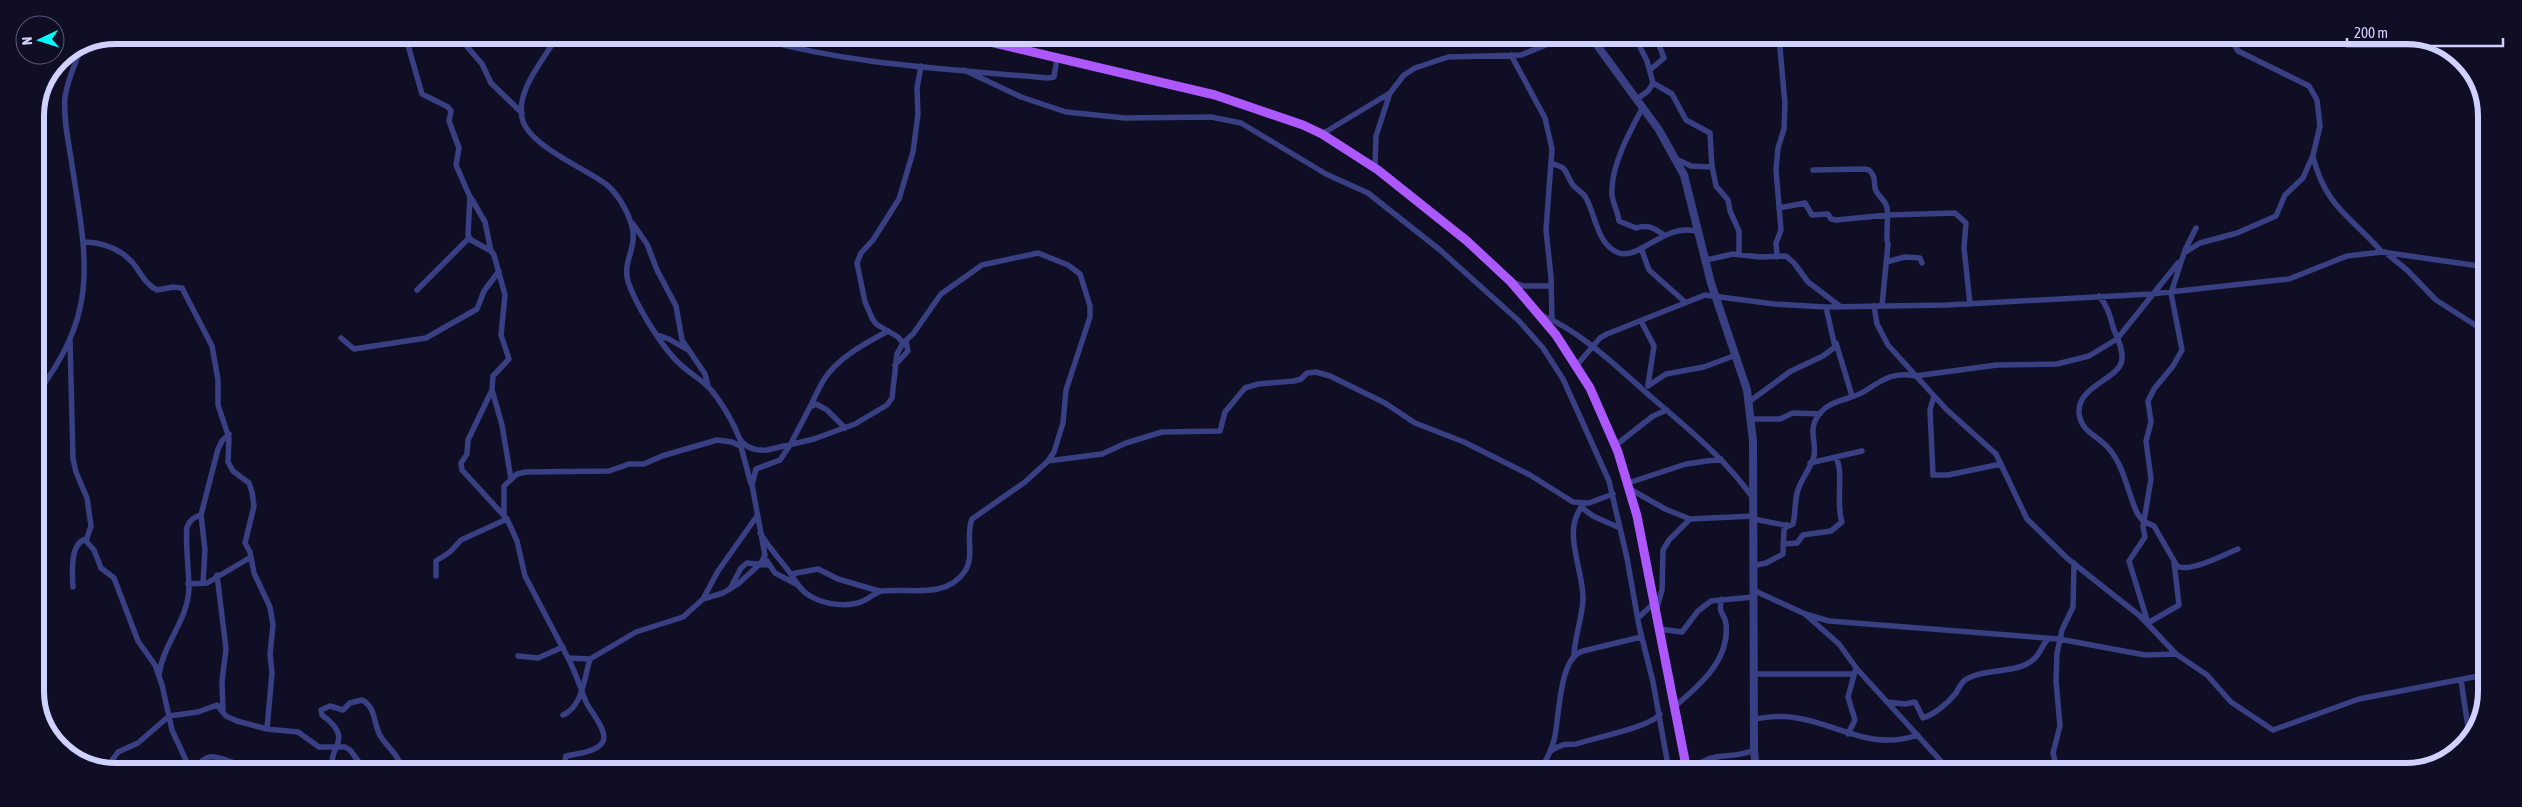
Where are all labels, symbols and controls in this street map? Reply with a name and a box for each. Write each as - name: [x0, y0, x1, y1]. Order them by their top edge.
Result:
- north arrow: [15, 15, 65, 65]
- scale bar: [2347, 15, 2503, 47]
- text: 200 m: [2354, 24, 2388, 41]
- text: N: [19, 36, 35, 46]

